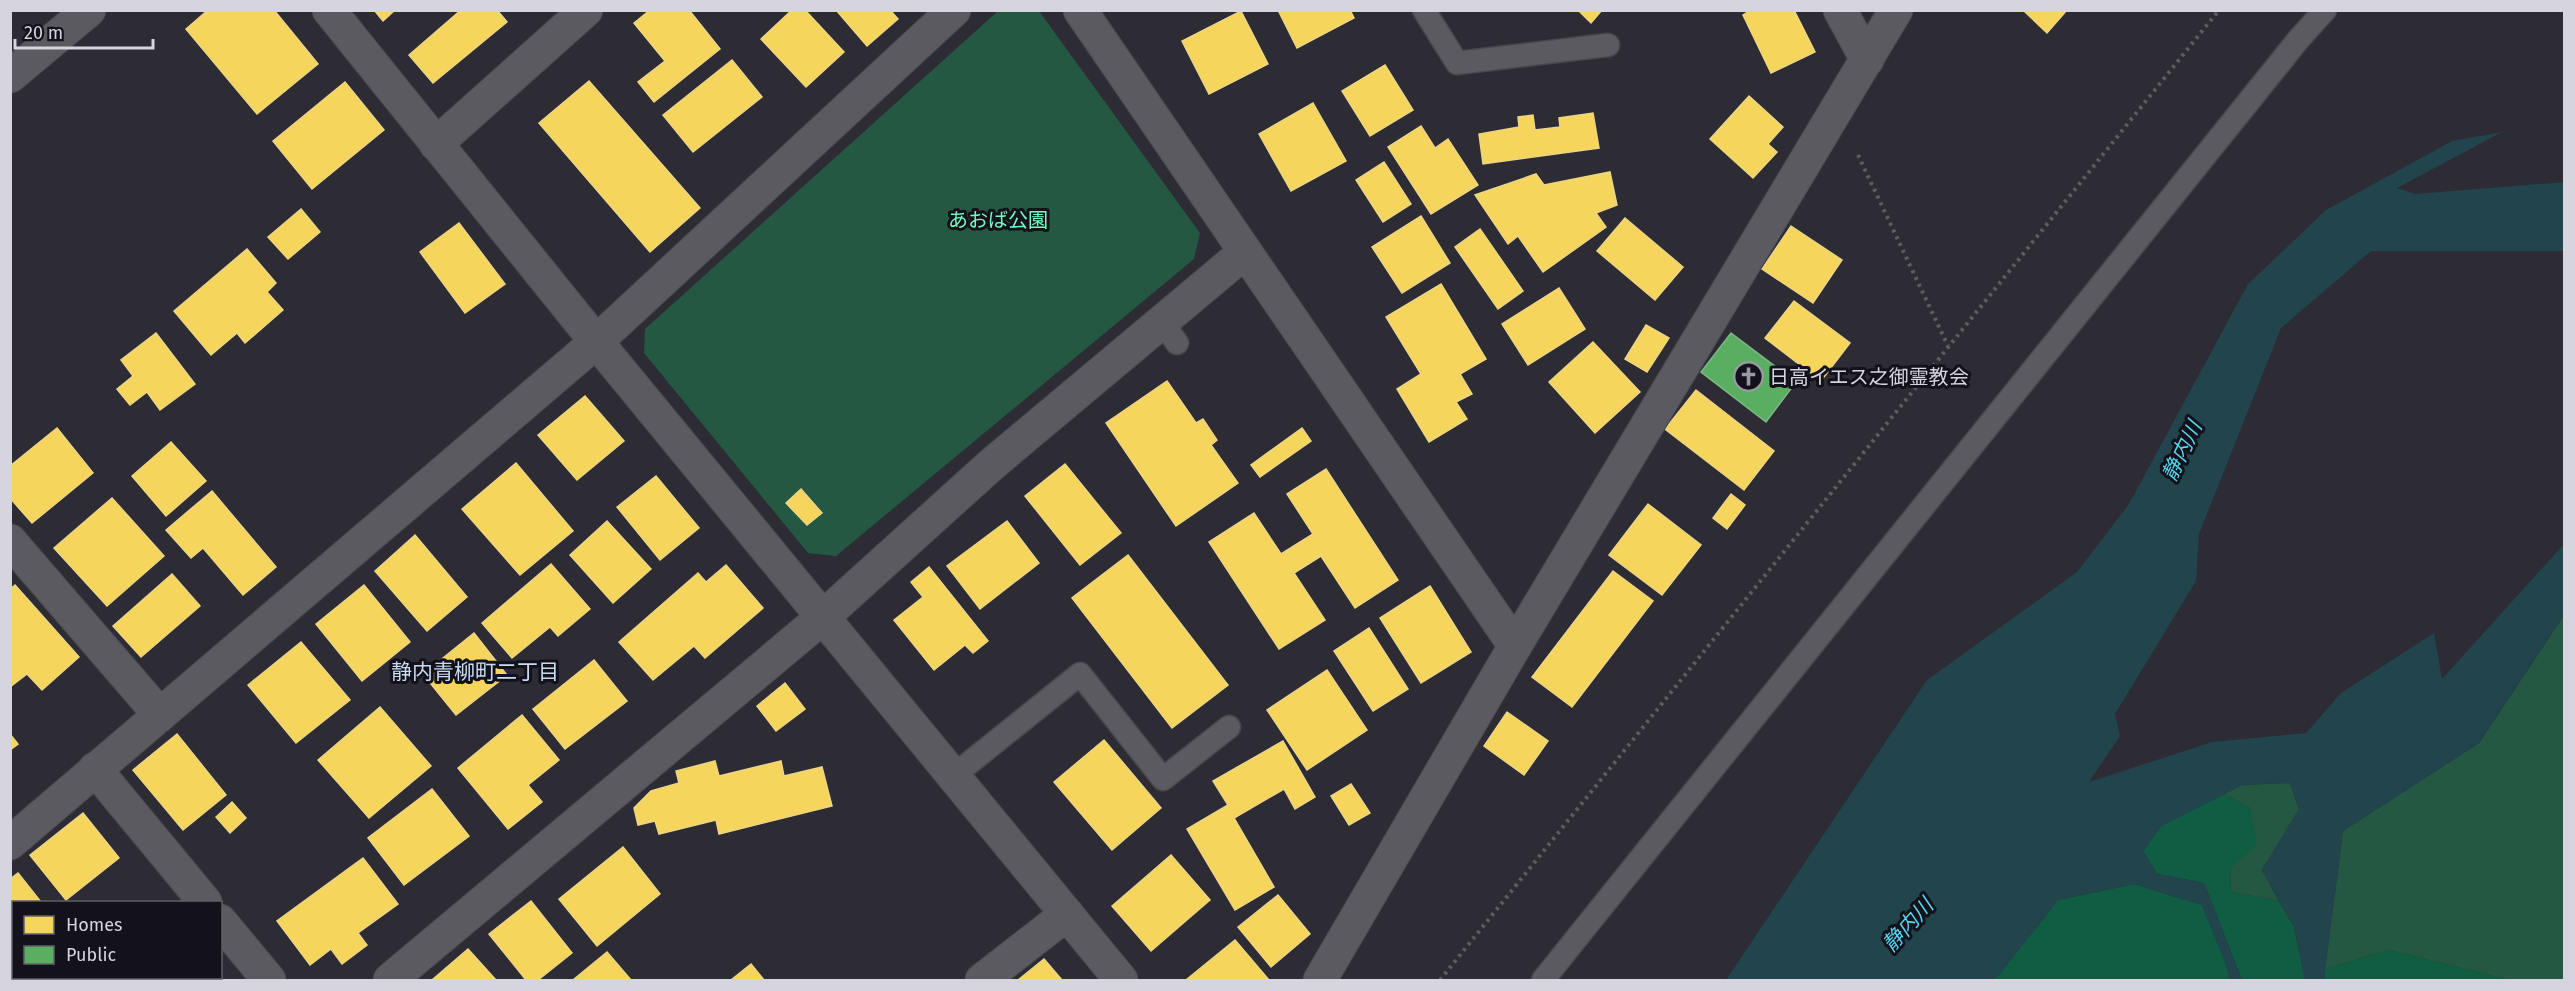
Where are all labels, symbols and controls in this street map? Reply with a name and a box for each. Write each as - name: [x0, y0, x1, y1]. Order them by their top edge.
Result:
- scale bar: [15, 12, 153, 50]
- text: 20 m: [24, 22, 63, 44]
- park label: あおば公園: [948, 208, 1048, 232]
- church icon: 日高イエス之御霊教会: [1732, 361, 1764, 393]
- place label: 日高イエス之御霊教会: [1769, 365, 1969, 389]
- water label: 静内川: [2157, 415, 2208, 485]
- district label: 静内青柳町二丁目: [391, 659, 559, 685]
- water label: 静内川: [1877, 891, 1940, 957]
- legend: [12, 901, 222, 979]
- text: Homes: [66, 914, 122, 936]
- text: Public: [66, 944, 116, 966]

